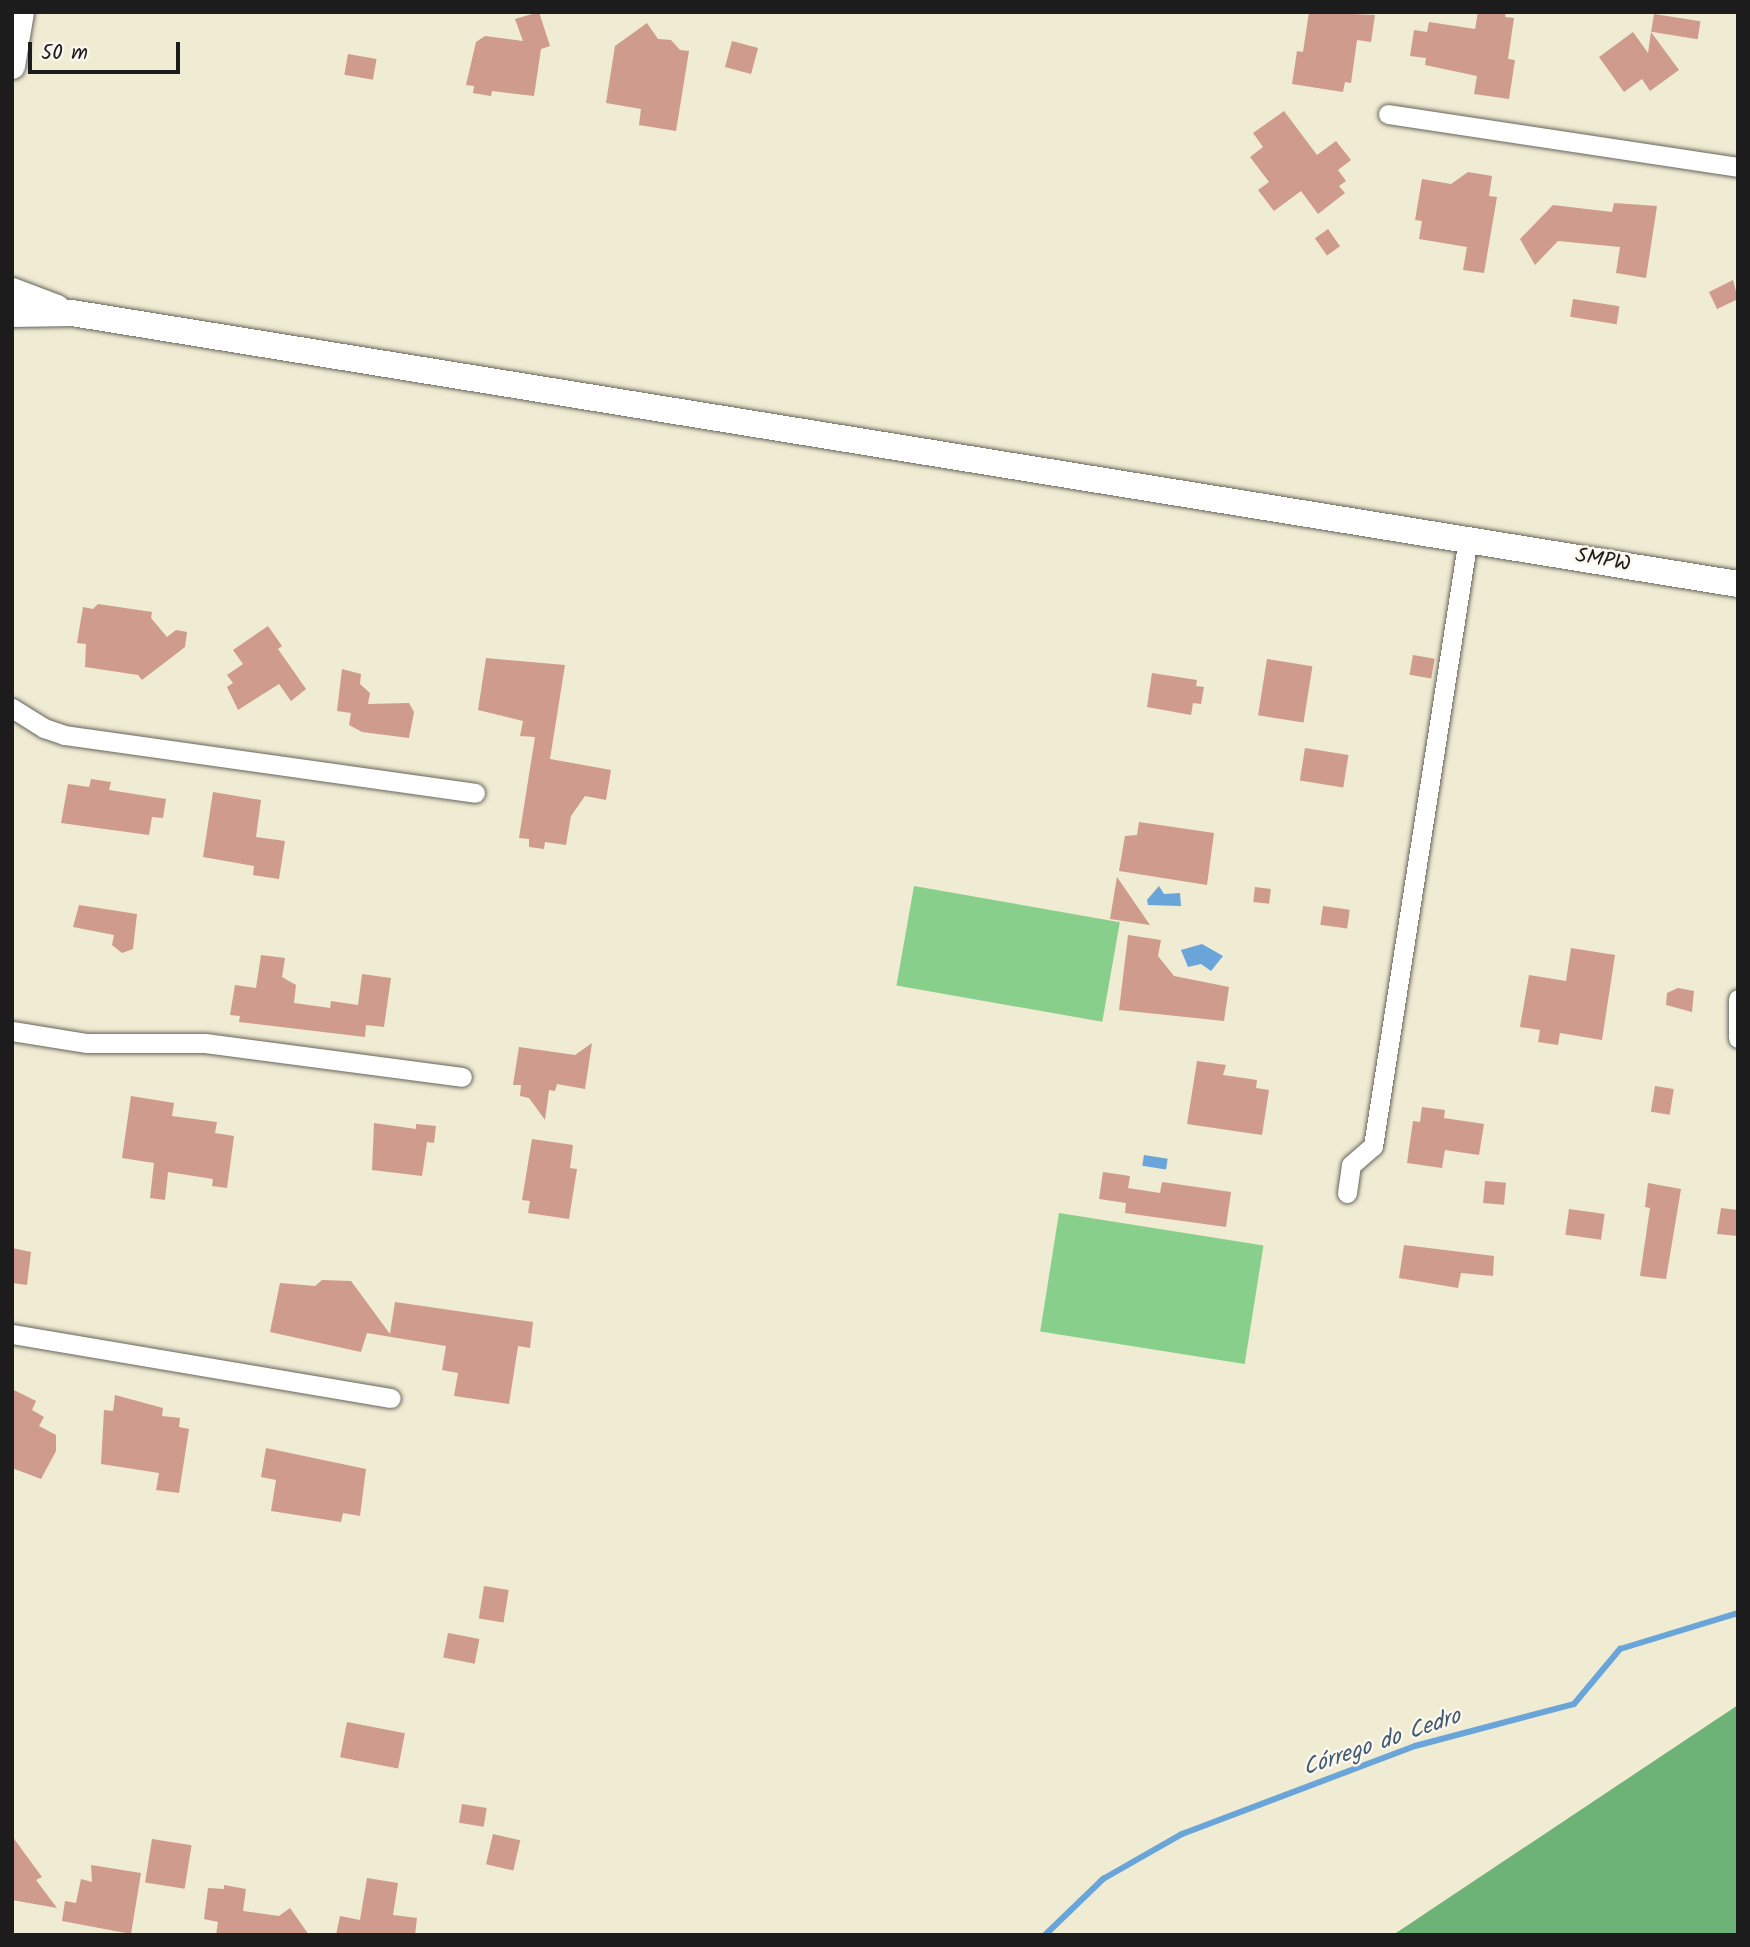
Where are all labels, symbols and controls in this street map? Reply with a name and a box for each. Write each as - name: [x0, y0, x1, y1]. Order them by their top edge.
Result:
- scale bar: [32, 28, 184, 72]
- text: 50 m: [41, 37, 88, 70]
- street label: SMPW: [1573, 544, 1633, 578]
- water label: Córrego do Cedro: [1299, 1703, 1465, 1783]

